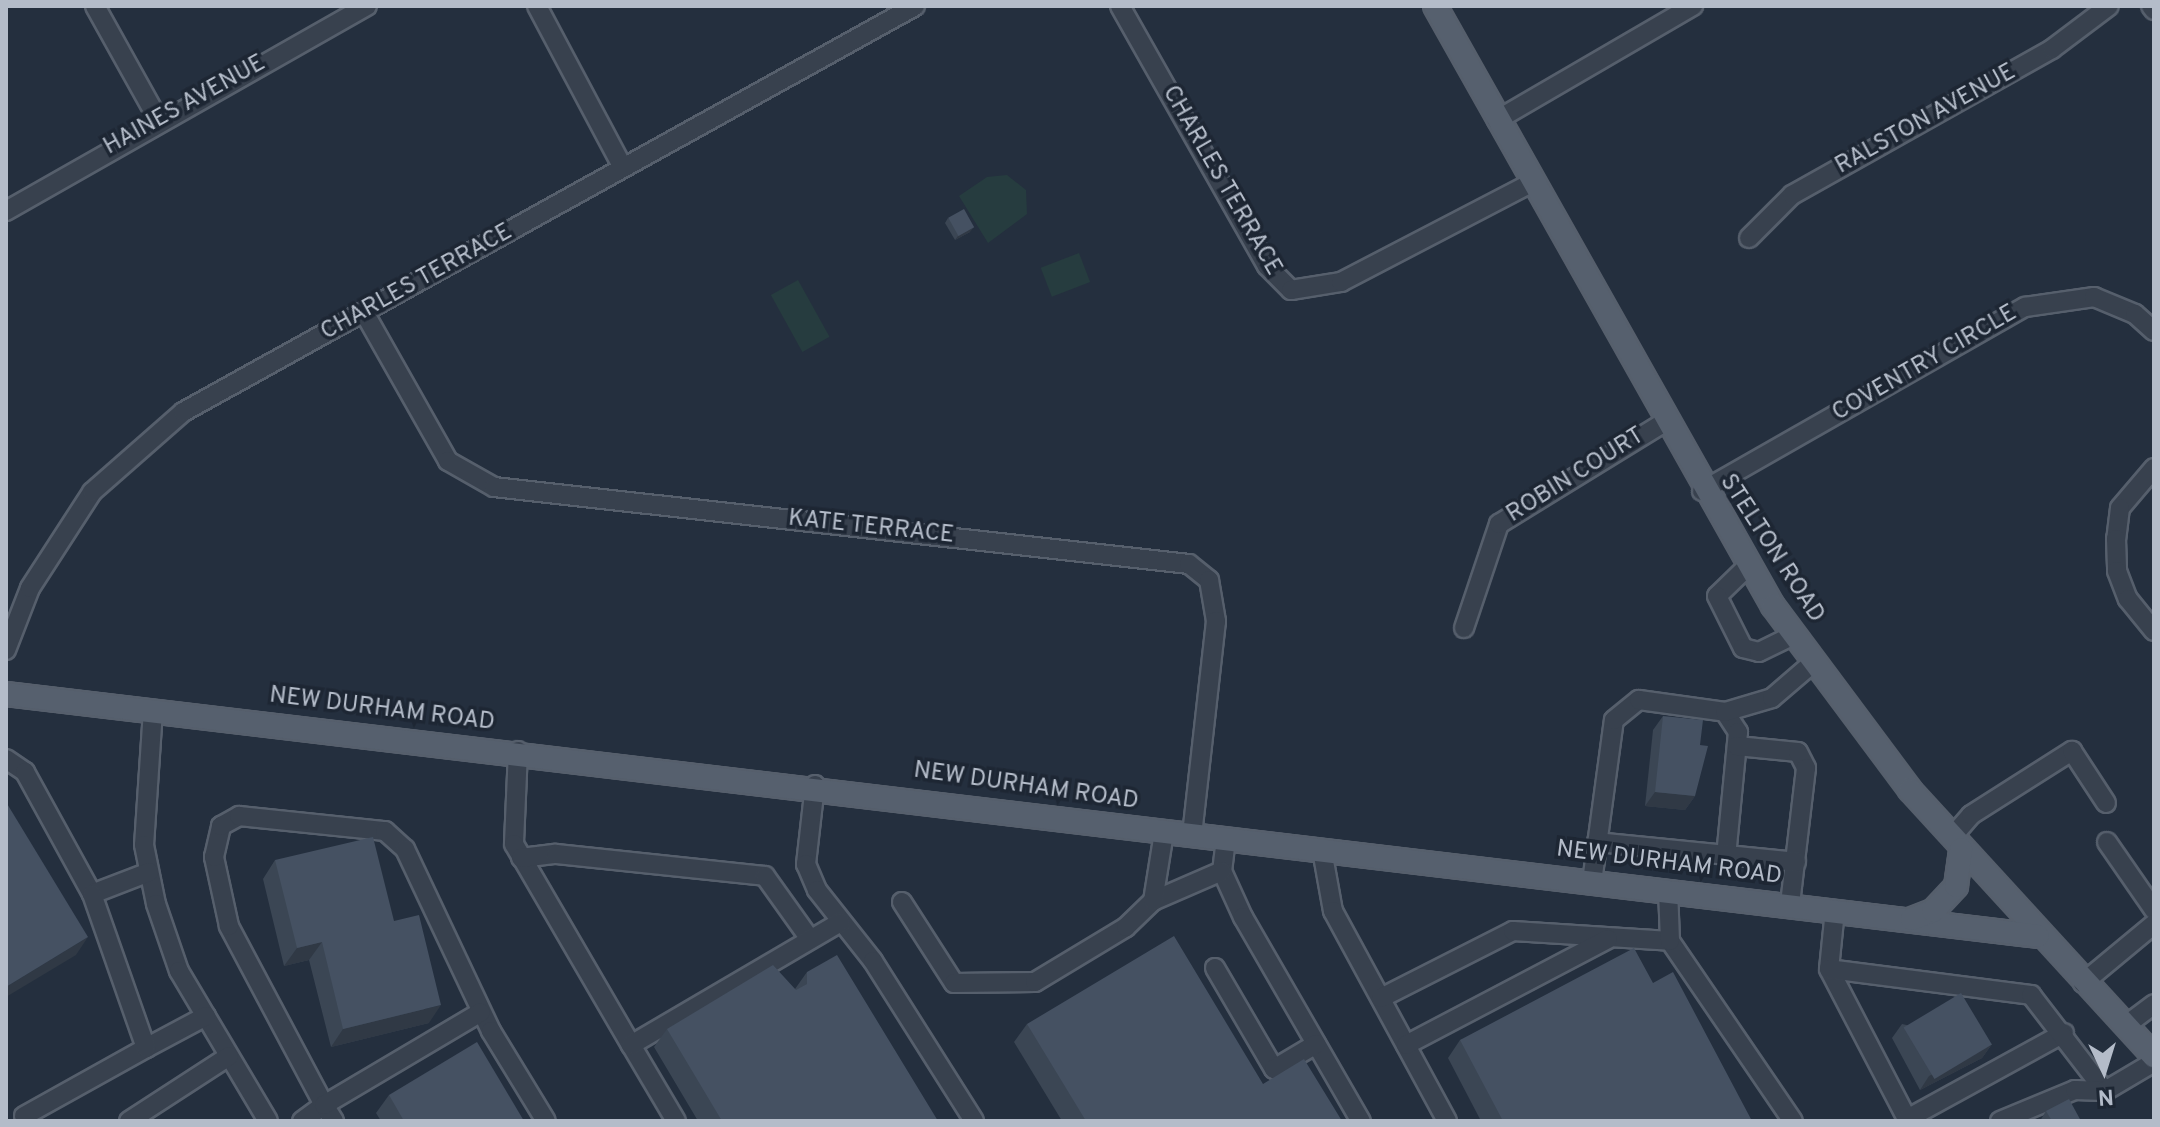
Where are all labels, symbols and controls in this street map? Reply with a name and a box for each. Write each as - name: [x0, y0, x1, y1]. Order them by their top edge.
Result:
- street label: HAINES AVENUE: [99, 49, 271, 163]
- street label: RALSTON AVENUE: [1830, 58, 2022, 182]
- street label: CHARLES TERRACE: [1155, 81, 1287, 281]
- street label: CHARLES TERRACE: [316, 218, 518, 348]
- street label: COVENTRY CIRCLE: [1827, 299, 2023, 429]
- street label: ROBIN COURT: [1502, 422, 1650, 530]
- street label: STELTON ROAD: [1712, 469, 1830, 629]
- street label: KATE TERRACE: [786, 505, 956, 551]
- street label: NEW DURHAM ROAD: [267, 682, 497, 738]
- street label: NEW DURHAM ROAD: [911, 757, 1141, 817]
- street label: NEW DURHAM ROAD: [1554, 836, 1784, 892]
- north arrow: [2064, 1031, 2144, 1111]
- text: N: [2097, 1081, 2115, 1109]

